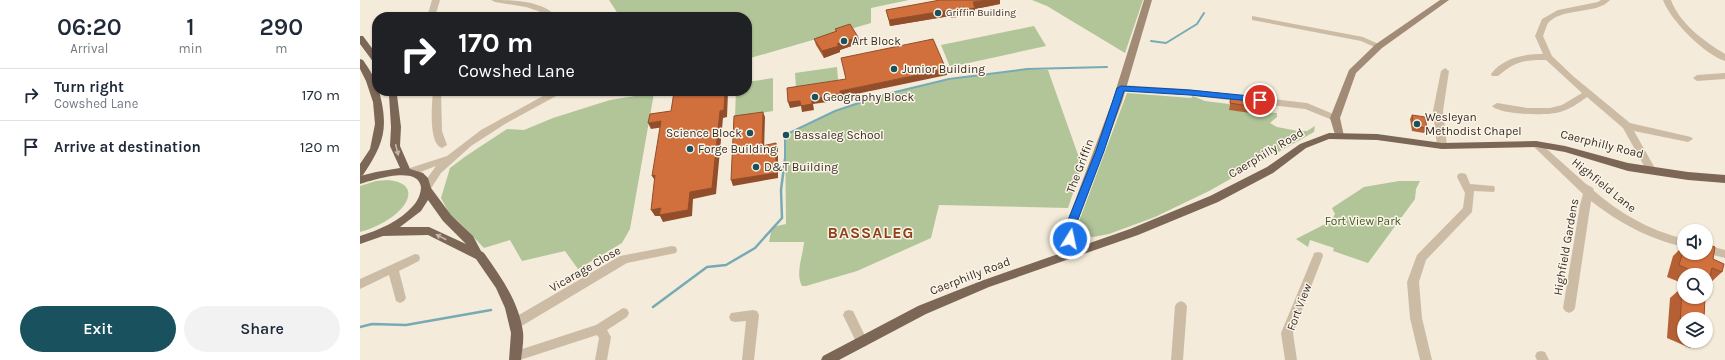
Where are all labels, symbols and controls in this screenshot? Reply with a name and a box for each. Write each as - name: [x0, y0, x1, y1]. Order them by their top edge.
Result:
- place label: Griffin Building: [946, 7, 1016, 19]
- marker: Griffin Building: [933, 8, 943, 18]
- text: 06:20: [57, 13, 122, 41]
- text: 1: [186, 13, 195, 41]
- text: 290: [259, 13, 303, 41]
- text: 170 m: [458, 26, 533, 59]
- icon: right: [392, 28, 444, 80]
- place label: Art Block: [852, 34, 901, 48]
- marker: Art Block: [839, 36, 849, 46]
- text: Arrival: [70, 41, 108, 56]
- text: min: [179, 41, 202, 56]
- text: m: [275, 41, 287, 56]
- text: Cowshed Lane: [458, 60, 575, 82]
- place label: Junior Building: [902, 62, 985, 76]
- marker: Junior Building: [889, 64, 899, 74]
- text: Turn right: [54, 78, 124, 96]
- pin: [1243, 83, 1277, 117]
- icon: right: [20, 84, 42, 106]
- text: 170 m: [302, 86, 340, 104]
- icon: arrive: [1249, 89, 1271, 111]
- place label: Geography Block: [823, 90, 914, 104]
- marker: Geography Block: [810, 92, 820, 102]
- text: Cowshed Lane: [54, 96, 138, 111]
- place label: Wesleyan Methodist Chapel: [1425, 110, 1522, 138]
- marker: Wesleyan Methodist Chapel: [1412, 119, 1422, 129]
- street label: Caerphilly Road: [1226, 125, 1306, 181]
- place label: Science Block: [666, 126, 742, 140]
- street label: Caerphilly Road: [1559, 127, 1645, 161]
- marker: Science Block: [745, 128, 755, 138]
- place label: Bassaleg School: [794, 128, 884, 142]
- marker: Bassaleg School: [781, 130, 791, 140]
- icon: arrive: [20, 136, 42, 158]
- street label: The Griffin: [1063, 137, 1097, 195]
- text: Arrive at destination: [54, 138, 201, 156]
- text: 120 m: [300, 138, 340, 156]
- place label: Forge Building: [698, 142, 777, 156]
- marker: Forge Building: [685, 144, 695, 154]
- one-way arrow: [394, 145, 400, 157]
- street label: Highfield Lane: [1569, 155, 1639, 215]
- place label: D&T Building: [764, 160, 838, 174]
- marker: D&T Building: [751, 162, 761, 172]
- street label: Highfield Gardens: [1551, 197, 1581, 297]
- park label: Fort View Park: [1325, 214, 1402, 228]
- position arrow: [1049, 218, 1091, 260]
- district label: BASSALEG: [828, 223, 914, 242]
- map controls: [1677, 224, 1713, 348]
- button: sound: [1677, 224, 1713, 260]
- one-way arrow: [435, 233, 446, 240]
- street label: Vicarage Close: [547, 243, 623, 295]
- street label: Caerphilly Road: [928, 254, 1012, 298]
- button: search: [1677, 268, 1713, 304]
- street label: Fort View: [1284, 281, 1314, 333]
- button: Exit: [20, 306, 176, 352]
- button: Share: [184, 306, 340, 352]
- button: layers: [1677, 312, 1713, 348]

